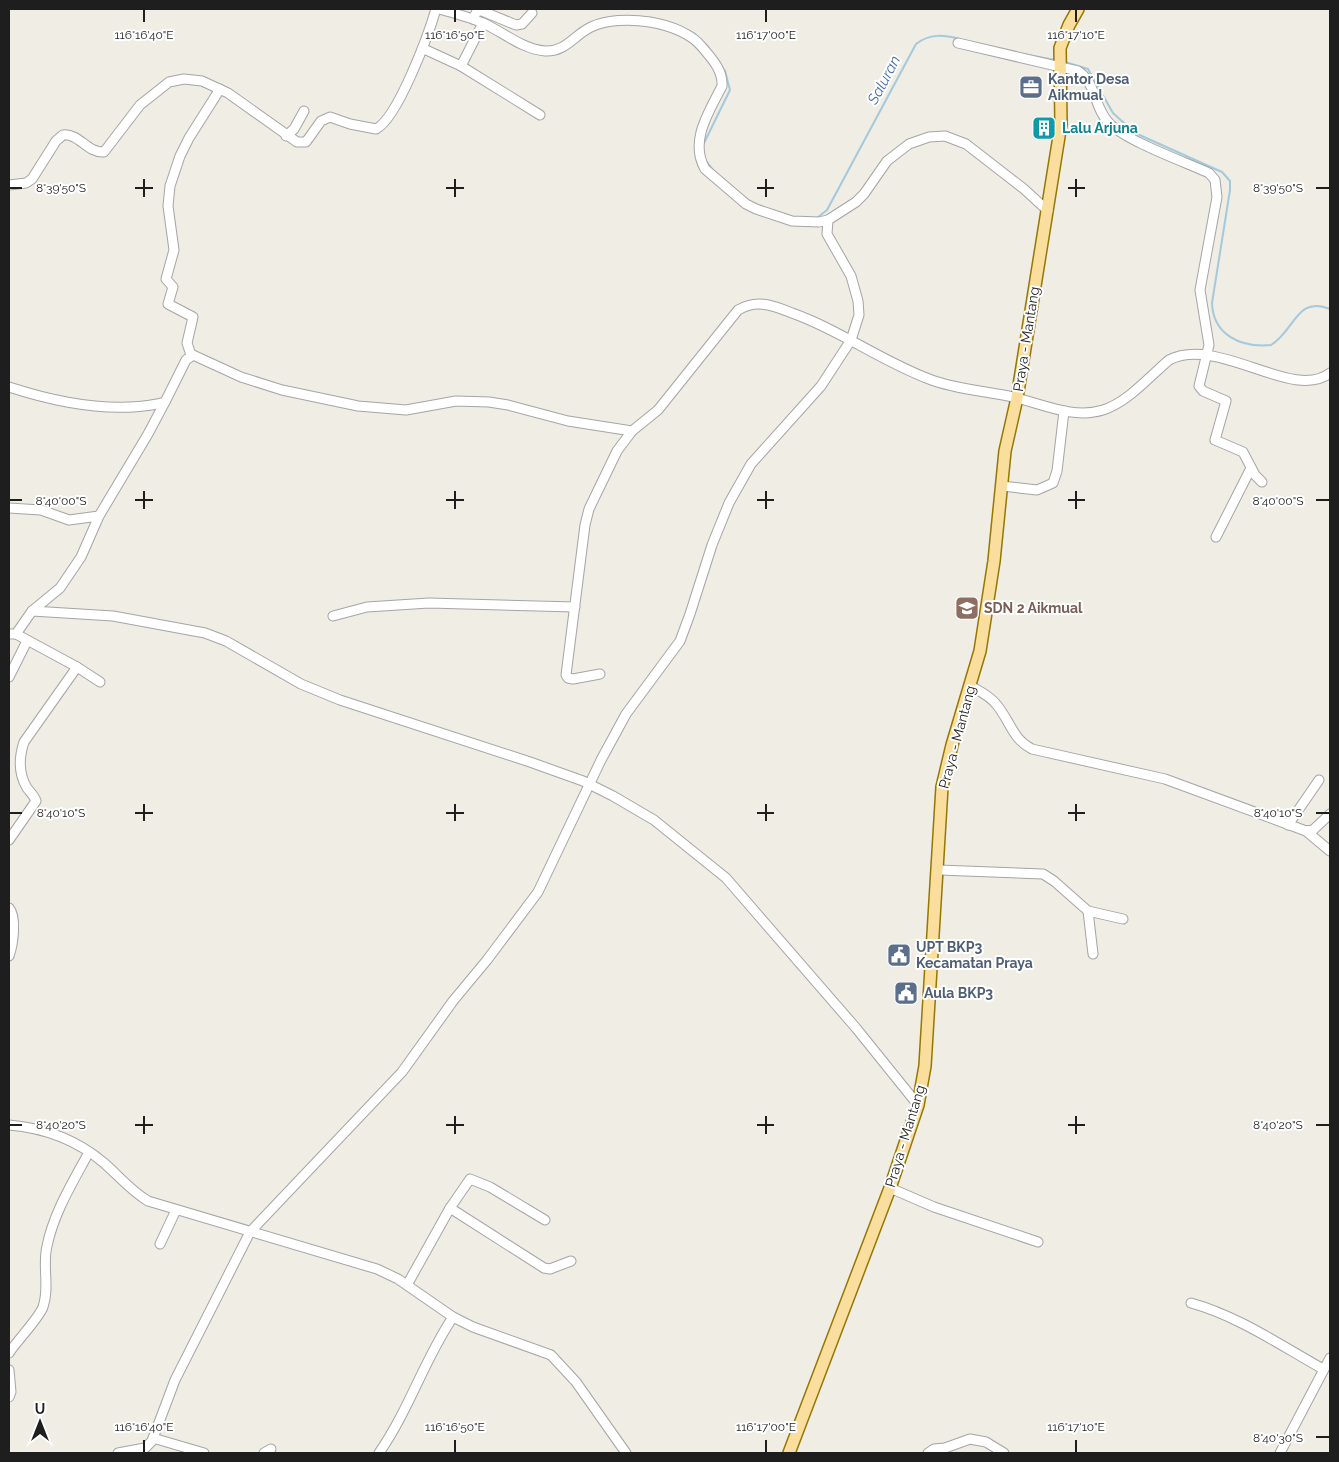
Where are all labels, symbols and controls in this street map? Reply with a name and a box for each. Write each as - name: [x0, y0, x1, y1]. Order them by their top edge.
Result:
- text: 116°16'40"E: [114, 28, 174, 42]
- text: 116°16'50"E: [425, 28, 485, 42]
- text: 116°17'00"E: [736, 28, 796, 42]
- text: 116°17'10"E: [1047, 28, 1105, 42]
- water label: Saluran: [863, 53, 904, 108]
- place label: Kantor Desa Aikmual: [1048, 71, 1129, 103]
- office icon: Kantor Desa Aikmual: [1018, 74, 1044, 100]
- building icon: Lalu Arjuna: [1031, 115, 1057, 141]
- place label: Lalu Arjuna: [1062, 120, 1138, 136]
- text: 8°39'50"S: [36, 181, 86, 195]
- text: 8°39'50"S: [1253, 181, 1303, 195]
- street label: Praya - Mantang: [1010, 285, 1042, 393]
- text: 8°40'00"S: [36, 494, 86, 508]
- text: 8°40'00"S: [1253, 494, 1303, 508]
- school or university icon: SDN 2 Aikmual: [954, 595, 980, 621]
- place label: SDN 2 Aikmual: [984, 600, 1083, 616]
- street label: Praya - Mantang: [936, 684, 978, 790]
- text: 8°40'10"S: [37, 806, 85, 820]
- text: 8°40'10"S: [1254, 806, 1302, 820]
- place label: UPT BKP3 Kecamatan Praya: [916, 939, 1033, 971]
- public building icon: UPT BKP3 Kecamatan Praya: [886, 942, 912, 968]
- public building icon: Aula BKP3: [893, 980, 919, 1006]
- place label: Aula BKP3: [924, 985, 993, 1001]
- street label: Praya - Mantang: [882, 1083, 928, 1189]
- text: 8°40'20"S: [36, 1118, 86, 1132]
- text: 8°40'20"S: [1253, 1118, 1303, 1132]
- north arrow: [15, 1397, 65, 1447]
- text: U: [35, 1401, 45, 1417]
- text: 116°16'40"E: [114, 1420, 174, 1434]
- text: 116°16'50"E: [425, 1420, 485, 1434]
- text: 116°17'00"E: [736, 1420, 796, 1434]
- text: 116°17'10"E: [1047, 1420, 1105, 1434]
- text: 8°40'30"S: [1253, 1431, 1303, 1445]

